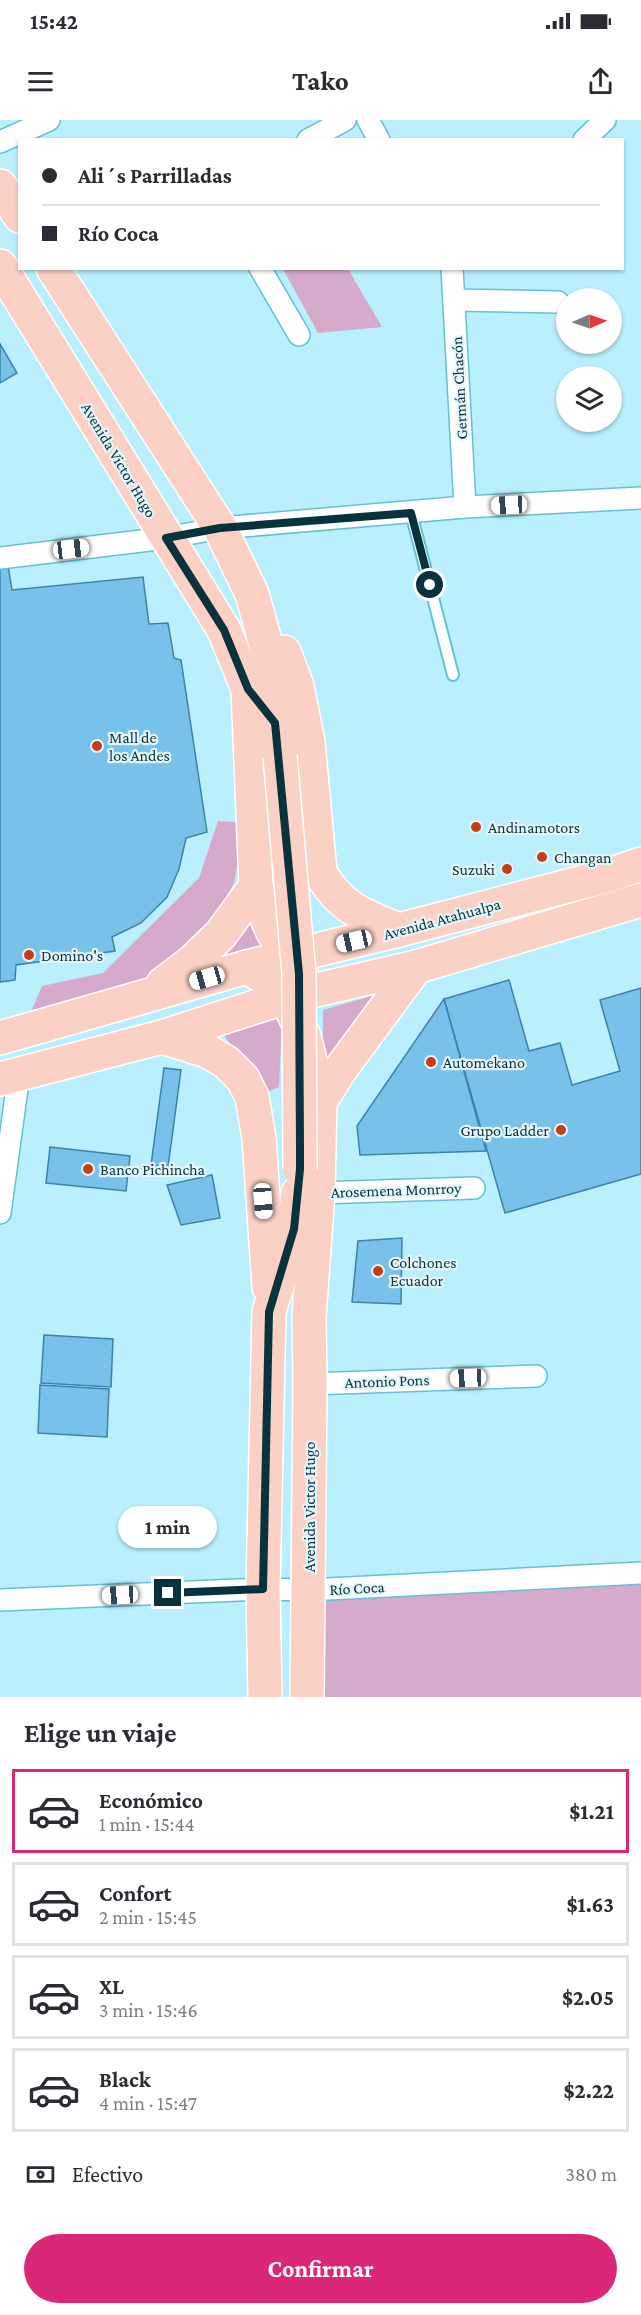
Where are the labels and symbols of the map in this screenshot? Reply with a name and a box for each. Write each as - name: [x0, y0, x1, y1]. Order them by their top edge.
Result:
- north arrow: [556, 288, 622, 354]
- street label: Germán Chacón: [448, 336, 470, 440]
- street label: Avenida Victor Hugo: [77, 400, 160, 521]
- car: [491, 495, 527, 515]
- car: [52, 538, 90, 560]
- route start: [416, 571, 443, 598]
- place label: Mall de los Andes: [109, 729, 170, 764]
- marker: Mall de los Andes: [90, 739, 104, 753]
- place label: Andinamotors: [488, 819, 580, 836]
- marker: Andinamotors: [469, 820, 483, 834]
- place label: Changan: [554, 849, 612, 867]
- marker: Changan: [535, 850, 549, 864]
- place label: Suzuki: [452, 861, 495, 878]
- marker: Suzuki: [500, 862, 514, 876]
- street label: Avenida Atahualpa: [382, 895, 503, 944]
- car: [334, 928, 374, 954]
- place label: Domino's: [41, 947, 103, 964]
- marker: Domino's: [22, 948, 36, 962]
- car: [187, 964, 227, 992]
- place label: Automekano: [443, 1054, 525, 1071]
- marker: Automekano: [424, 1055, 438, 1069]
- place label: Grupo Ladder: [460, 1122, 549, 1140]
- marker: Grupo Ladder: [554, 1123, 568, 1137]
- place label: Banco Pichincha: [100, 1161, 206, 1178]
- marker: Banco Pichincha: [81, 1162, 95, 1176]
- street label: Arosemena Monrroy: [330, 1179, 462, 1202]
- car: [253, 1182, 273, 1220]
- place label: Colchones Ecuador: [390, 1254, 457, 1289]
- marker: Colchones Ecuador: [371, 1264, 385, 1278]
- car: [450, 1368, 486, 1388]
- street label: Antonio Pons: [344, 1371, 430, 1391]
- street label: Avenida Victor Hugo: [301, 1442, 319, 1572]
- callout: 1 min: [118, 1506, 218, 1548]
- street label: Río Coca: [329, 1578, 386, 1598]
- route end: [154, 1579, 181, 1606]
- car: [102, 1585, 138, 1605]

